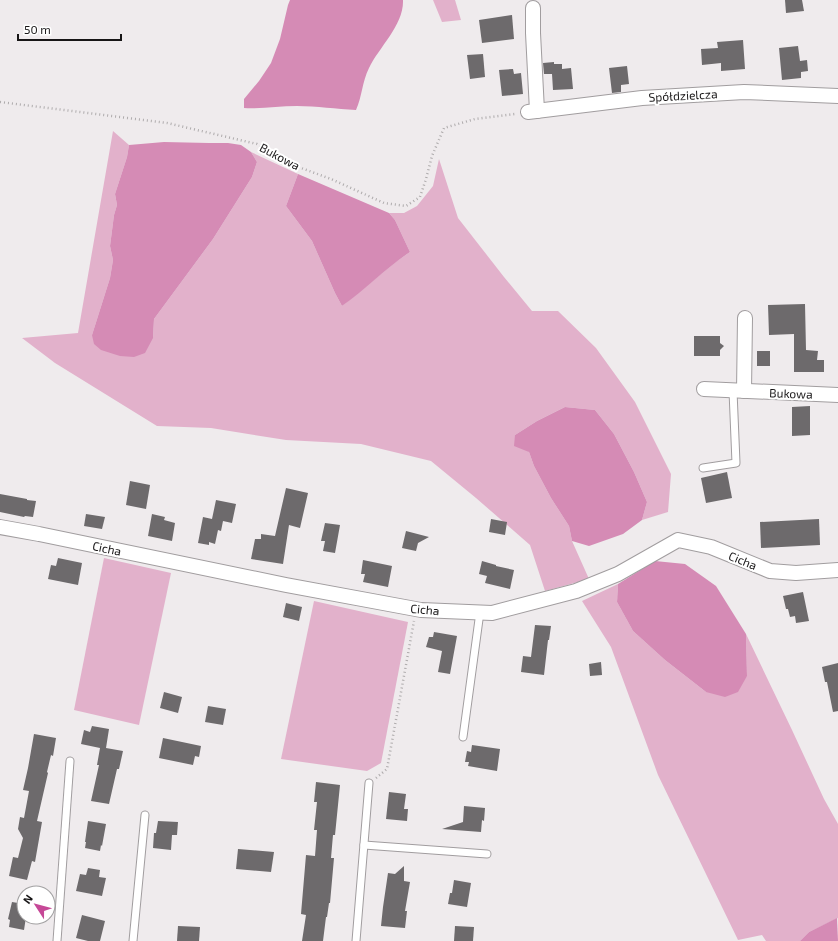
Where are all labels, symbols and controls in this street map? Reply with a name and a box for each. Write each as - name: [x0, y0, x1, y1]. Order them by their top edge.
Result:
- scale bar: [18, 16, 121, 42]
- text: 50 m: [24, 22, 51, 36]
- street label: Spółdzielcza: [648, 86, 718, 104]
- street label: Bukowa: [258, 140, 302, 172]
- street label: Bukowa: [769, 385, 813, 401]
- street label: Cicha: [91, 538, 123, 558]
- street label: Cicha: [727, 548, 759, 572]
- street label: Cicha: [410, 601, 440, 617]
- north arrow: [16, 885, 56, 925]
- text: N: [20, 892, 35, 906]

